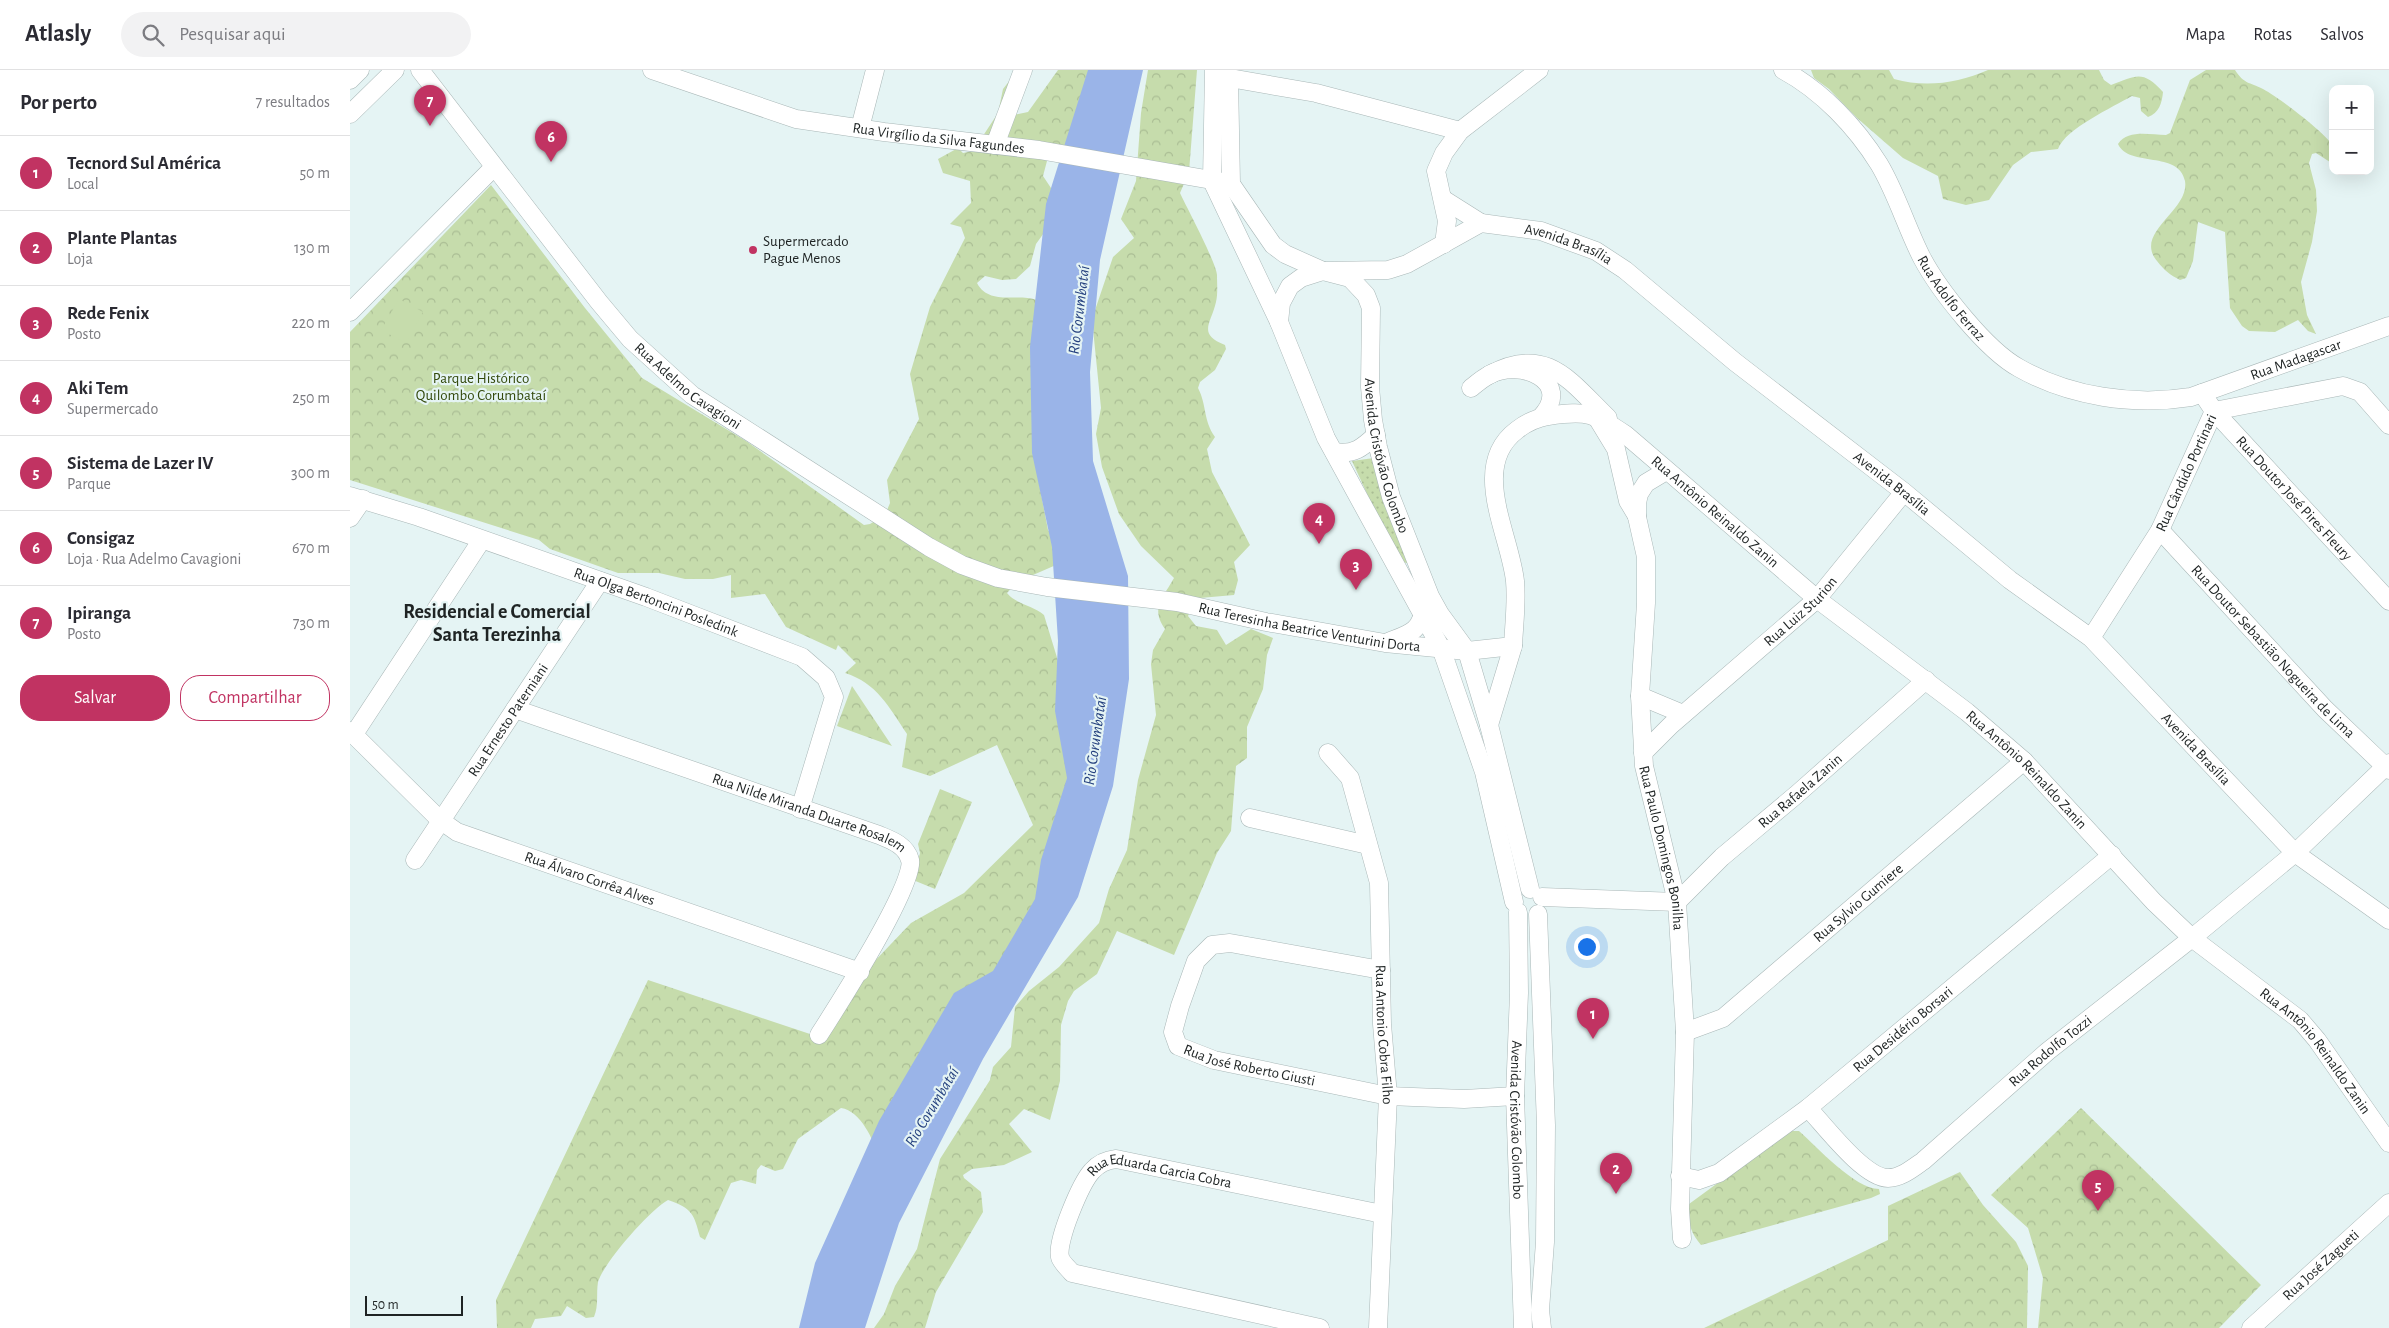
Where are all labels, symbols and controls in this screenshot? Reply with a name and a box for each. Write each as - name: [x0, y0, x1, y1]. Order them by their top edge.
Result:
- search box: [121, 12, 471, 57]
- icon: search: [139, 21, 167, 49]
- text: Atlasly: [25, 22, 91, 46]
- text: Pesquisar aqui: [179, 25, 286, 44]
- text: Mapa: [2186, 26, 2225, 44]
- text: Rotas: [2253, 26, 2292, 44]
- text: Salvos: [2320, 26, 2364, 44]
- pin: 7: [414, 85, 446, 126]
- map controls: [2329, 85, 2374, 175]
- button: +: [2329, 85, 2374, 130]
- text: Por perto: [20, 92, 97, 113]
- text: 7 resultados: [256, 94, 330, 110]
- street label: Rua Virgílio da Silva Fagundes: [852, 120, 1025, 156]
- pin: 6: [535, 121, 567, 162]
- button: −: [2329, 130, 2374, 175]
- text: Tecnord Sul América: [67, 154, 221, 173]
- text: 1: [33, 165, 39, 181]
- text: 50 m: [299, 165, 330, 181]
- text: Local: [67, 176, 99, 192]
- street label: Avenida Brasília: [1524, 221, 1615, 267]
- text: Plante Plantas: [67, 229, 177, 248]
- place label: Supermercado Pague Menos: [763, 234, 849, 266]
- text: 2: [32, 240, 40, 256]
- text: 130 m: [294, 240, 330, 256]
- marker: Supermercado Pague Menos: [747, 244, 759, 256]
- text: Loja: [67, 251, 93, 267]
- street label: Rua Adolfo Ferraz: [1915, 253, 1988, 344]
- water label: Rio Corumbataí: [1066, 263, 1093, 355]
- text: Rede Fenix: [67, 304, 149, 323]
- text: 3: [33, 315, 39, 331]
- text: 220 m: [292, 315, 330, 331]
- text: Posto: [67, 326, 101, 342]
- street label: Rua Madagascar: [2248, 336, 2343, 383]
- street label: Rua Adelmo Cavagioni: [632, 340, 744, 432]
- park label: Parque Histórico Quilombo Corumbataí: [416, 371, 547, 403]
- street label: Avenida Cristóvão Colombo: [1362, 378, 1412, 535]
- text: Aki Tem: [67, 379, 128, 398]
- text: 4: [32, 390, 40, 406]
- text: 250 m: [292, 390, 330, 406]
- text: Supermercado: [67, 401, 158, 417]
- street label: Rua Cândido Portinari: [2153, 412, 2219, 534]
- street label: Rua Doutor José Pires Fleury: [2233, 433, 2355, 564]
- street label: Avenida Brasília: [1851, 449, 1933, 518]
- street label: Rua Antônio Reinaldo Zanin: [1649, 453, 1782, 570]
- text: Sistema de Lazer IV: [67, 454, 213, 473]
- text: 5: [33, 465, 39, 481]
- text: 300 m: [291, 465, 330, 481]
- text: Parque: [67, 476, 111, 492]
- pin: 4: [1303, 503, 1335, 544]
- text: Consigaz: [67, 529, 135, 548]
- text: 6: [32, 540, 40, 556]
- text: 670 m: [292, 540, 330, 556]
- pin: 3: [1340, 549, 1372, 590]
- text: Loja · Rua Adelmo Cavagioni: [67, 551, 241, 567]
- street label: Rua Doutor Sebastião Nogueira de Lima: [2189, 562, 2358, 741]
- street label: Rua Olga Bertoncini Posledink: [572, 565, 741, 639]
- street label: Rua Luiz Sturion: [1761, 574, 1840, 649]
- street label: Rua Teresinha Beatrice Venturini Dorta: [1197, 600, 1421, 654]
- district label: Residencial e Comercial Santa Terezinha: [403, 602, 591, 645]
- text: Ipiranga: [67, 604, 131, 623]
- text: 7: [33, 615, 39, 631]
- text: 730 m: [293, 615, 330, 631]
- text: Posto: [67, 626, 101, 642]
- street label: Rua Ernesto Paterniani: [465, 661, 551, 779]
- button: Salvar: [20, 675, 170, 721]
- button: Compartilhar: [180, 675, 330, 721]
- water label: Rio Corumbataí: [1081, 694, 1109, 786]
- street label: Rua Antônio Reinaldo Zanin: [1963, 707, 2090, 832]
- street label: Avenida Brasília: [2159, 710, 2234, 788]
- street label: Rua Rafaela Zanin: [1755, 751, 1845, 831]
- street label: Rua Paulo Domingos Bonilha: [1637, 764, 1686, 931]
- street label: Rua Nilde Miranda Duarte Rosalem: [710, 770, 909, 855]
- street label: Rua Álvaro Corrêa Alves: [523, 849, 657, 908]
- street label: Rua Sylvio Gumiere: [1810, 860, 1906, 945]
- your location: [1574, 934, 1600, 960]
- street label: Rua Antonio Cobra Filho: [1373, 965, 1396, 1105]
- street label: Rua Desidério Borsari: [1850, 984, 1955, 1075]
- street label: Rua Antônio Reinaldo Zanin: [2257, 985, 2374, 1117]
- pin: 1: [1577, 998, 1609, 1039]
- street label: Rua Rodolfo Tozzi: [2006, 1012, 2094, 1089]
- street label: Avenida Cristóvão Colombo: [1507, 1040, 1526, 1200]
- street label: Rua José Roberto Giusti: [1182, 1041, 1317, 1088]
- water label: Rio Corumbataí: [902, 1063, 963, 1149]
- street label: Rua Eduarda Garcia Cobra: [1084, 1151, 1233, 1190]
- pin: 2: [1600, 1153, 1632, 1194]
- pin: 5: [2082, 1170, 2114, 1211]
- street label: Rua José Zagueti: [2280, 1227, 2362, 1303]
- scale bar: [365, 1293, 462, 1316]
- text: 50 m: [372, 1298, 399, 1312]

